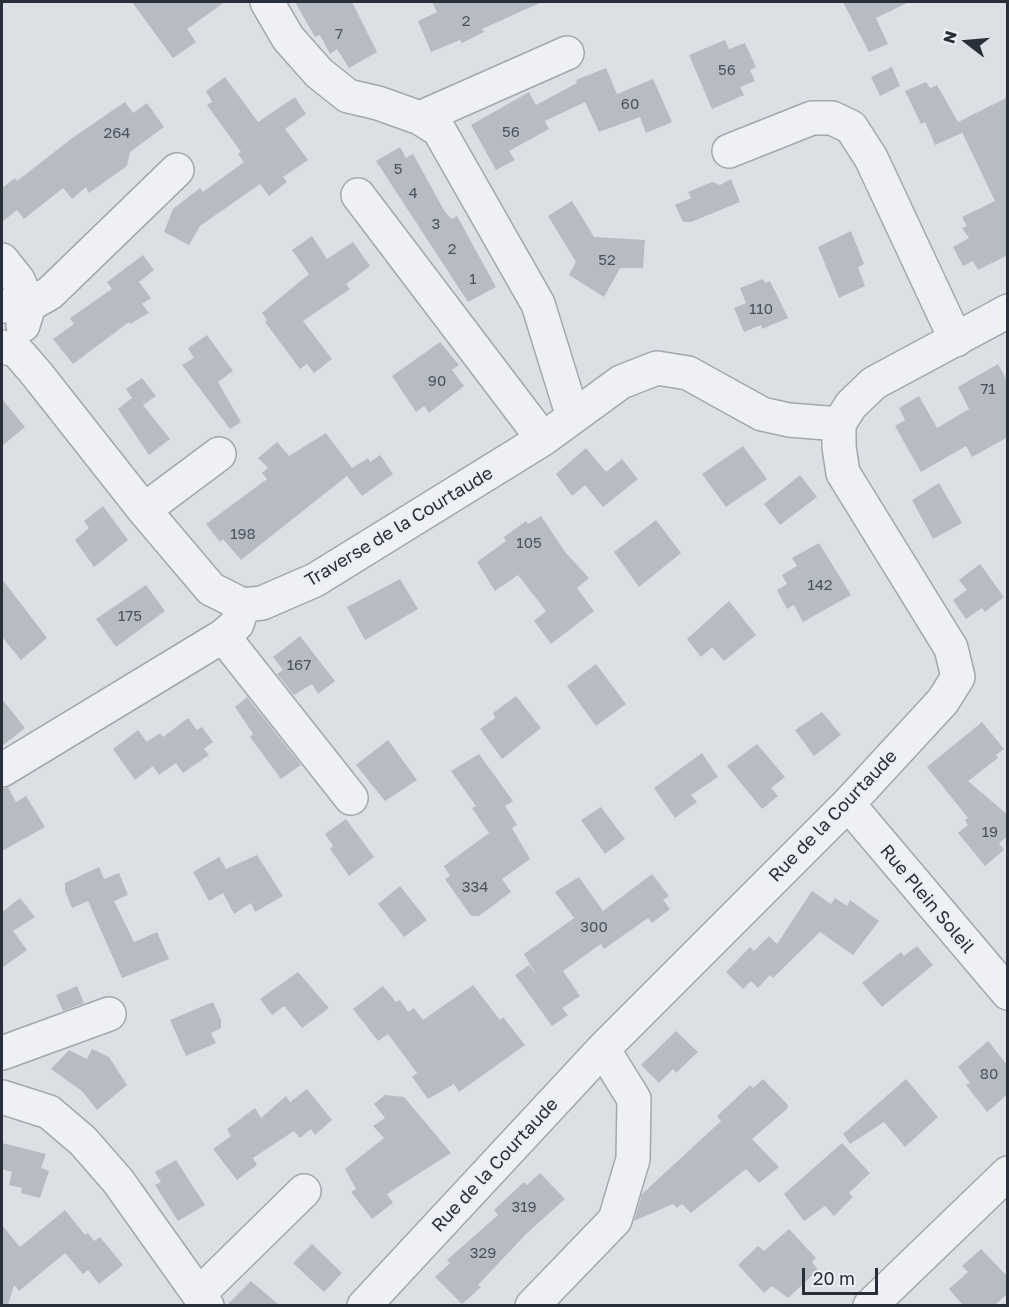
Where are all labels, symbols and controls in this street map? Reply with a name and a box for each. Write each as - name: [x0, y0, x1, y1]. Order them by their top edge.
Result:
- house number: 2: [462, 12, 470, 30]
- north arrow: [937, 12, 997, 72]
- house number: 7: [335, 25, 343, 43]
- text: N: [938, 28, 961, 46]
- house number: 56: [718, 61, 736, 79]
- house number: 60: [621, 95, 639, 113]
- house number: 56: [502, 123, 520, 141]
- house number: 264: [104, 124, 130, 142]
- house number: 5: [394, 160, 402, 178]
- house number: 4: [408, 184, 418, 202]
- house number: 3: [432, 215, 440, 233]
- house number: 2: [448, 240, 456, 258]
- house number: 52: [598, 251, 616, 269]
- house number: 1: [469, 270, 477, 288]
- house number: 110: [749, 300, 773, 318]
- house number: 90: [428, 372, 446, 390]
- house number: 71: [980, 380, 996, 398]
- street label: Traverse de la Courtaude: [301, 462, 497, 592]
- house number: 198: [230, 525, 256, 543]
- house number: 105: [516, 534, 542, 552]
- house number: 142: [807, 576, 833, 594]
- house number: 175: [118, 607, 142, 625]
- house number: 167: [287, 656, 311, 674]
- street label: Rue de la Courtaude: [764, 745, 902, 887]
- house number: 19: [982, 823, 998, 841]
- street label: Rue Plein Soleil: [875, 840, 979, 958]
- house number: 334: [462, 878, 488, 896]
- house number: 300: [580, 918, 608, 936]
- house number: 80: [980, 1065, 998, 1083]
- street label: Rue de la Courtaude: [427, 1094, 563, 1236]
- house number: 319: [511, 1198, 537, 1216]
- house number: 329: [470, 1244, 496, 1262]
- scale bar: [805, 1256, 882, 1294]
- text: 20 m: [813, 1267, 855, 1289]

